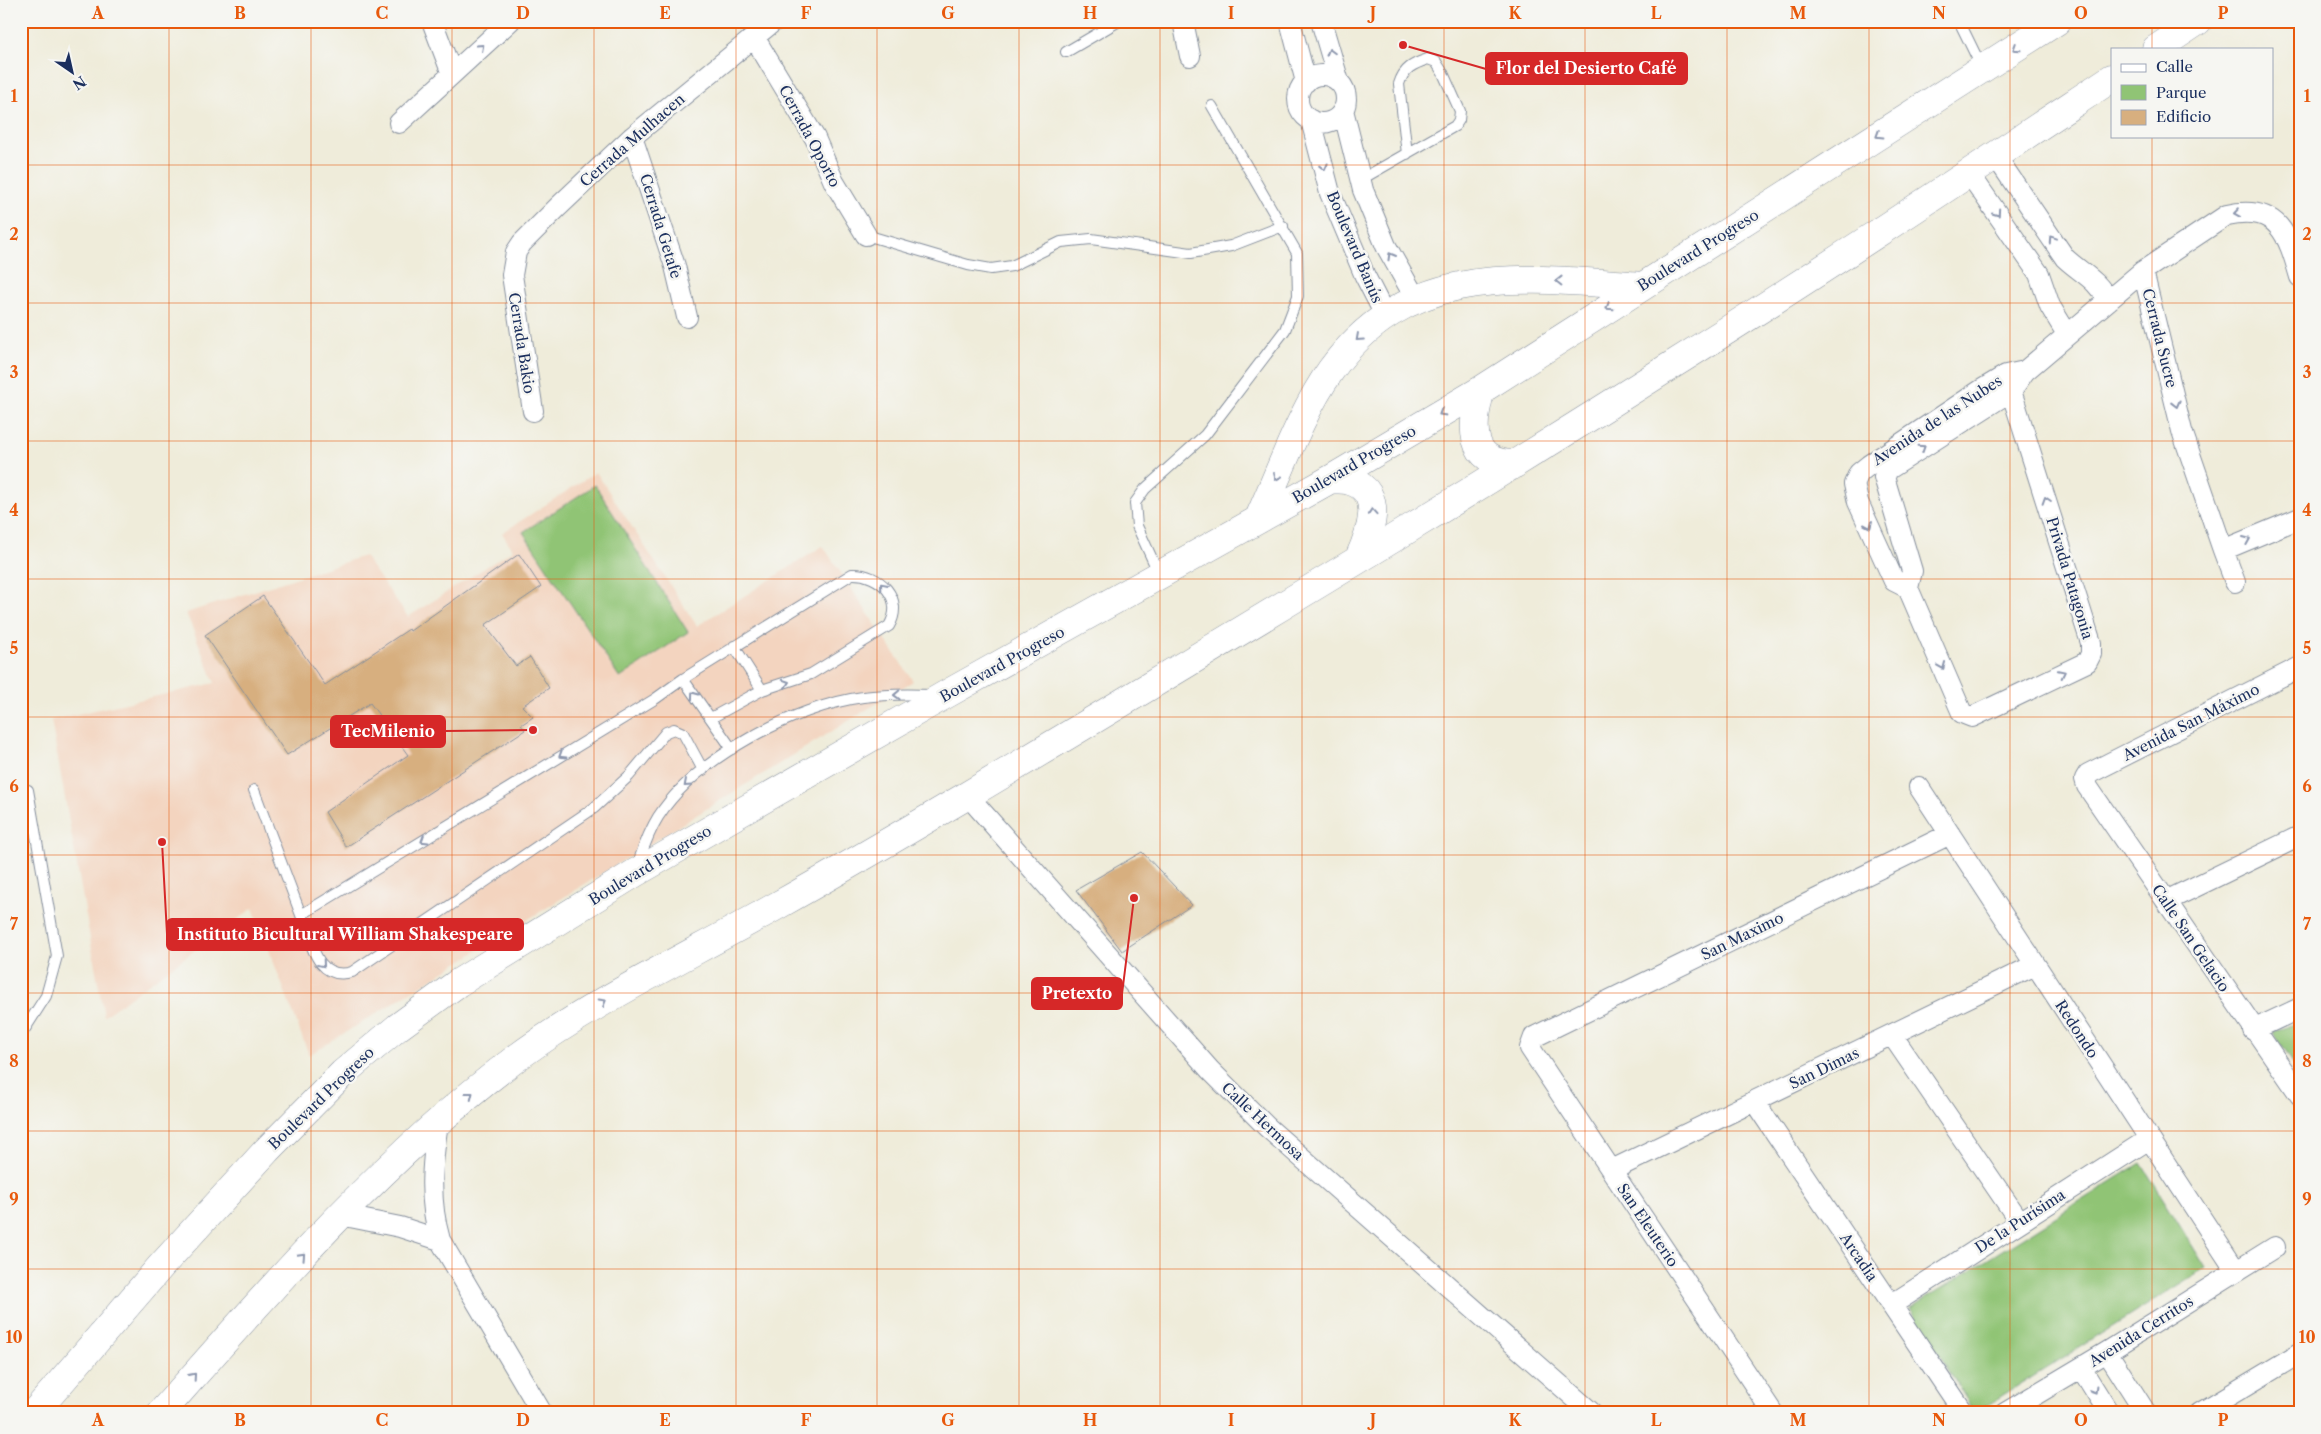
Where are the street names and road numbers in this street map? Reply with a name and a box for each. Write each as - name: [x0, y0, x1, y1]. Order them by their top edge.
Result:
- street label: Cerrada Oporto: [775, 82, 845, 190]
- street label: Cerrada Mulhacen: [576, 89, 689, 191]
- street label: Cerrada Getafe: [636, 171, 686, 281]
- street label: Boulevard Banús: [1323, 188, 1387, 306]
- street label: Boulevard Progreso: [1634, 205, 1762, 295]
- street label: Cerrada Sucre: [2138, 286, 2182, 390]
- street label: Cerrada Bakio: [505, 291, 539, 395]
- street label: Avenida de las Nubes: [1868, 371, 2005, 470]
- street label: Boulevard Progreso: [1289, 421, 1419, 507]
- street label: Privada Patagonia: [2042, 515, 2098, 642]
- street label: Boulevard Progreso: [936, 622, 1068, 706]
- street label: Avenida San Máximo: [2119, 679, 2262, 765]
- street label: Boulevard Progreso: [585, 821, 715, 909]
- street label: Calle San Gelacio: [2148, 881, 2234, 995]
- street label: San Maximo: [1698, 908, 1786, 964]
- street label: Redondo: [2051, 996, 2103, 1062]
- street label: Boulevard Progreso: [264, 1043, 378, 1153]
- street label: San Dimas: [1786, 1043, 1862, 1093]
- street label: Calle Hermosa: [1218, 1078, 1308, 1164]
- street label: San Eleuterio: [1613, 1180, 1683, 1270]
- street label: De la Purísima: [1971, 1185, 2069, 1257]
- street label: Arcadia: [1835, 1228, 1882, 1285]
- street label: Avenida Cerritos: [2085, 1291, 2197, 1371]

